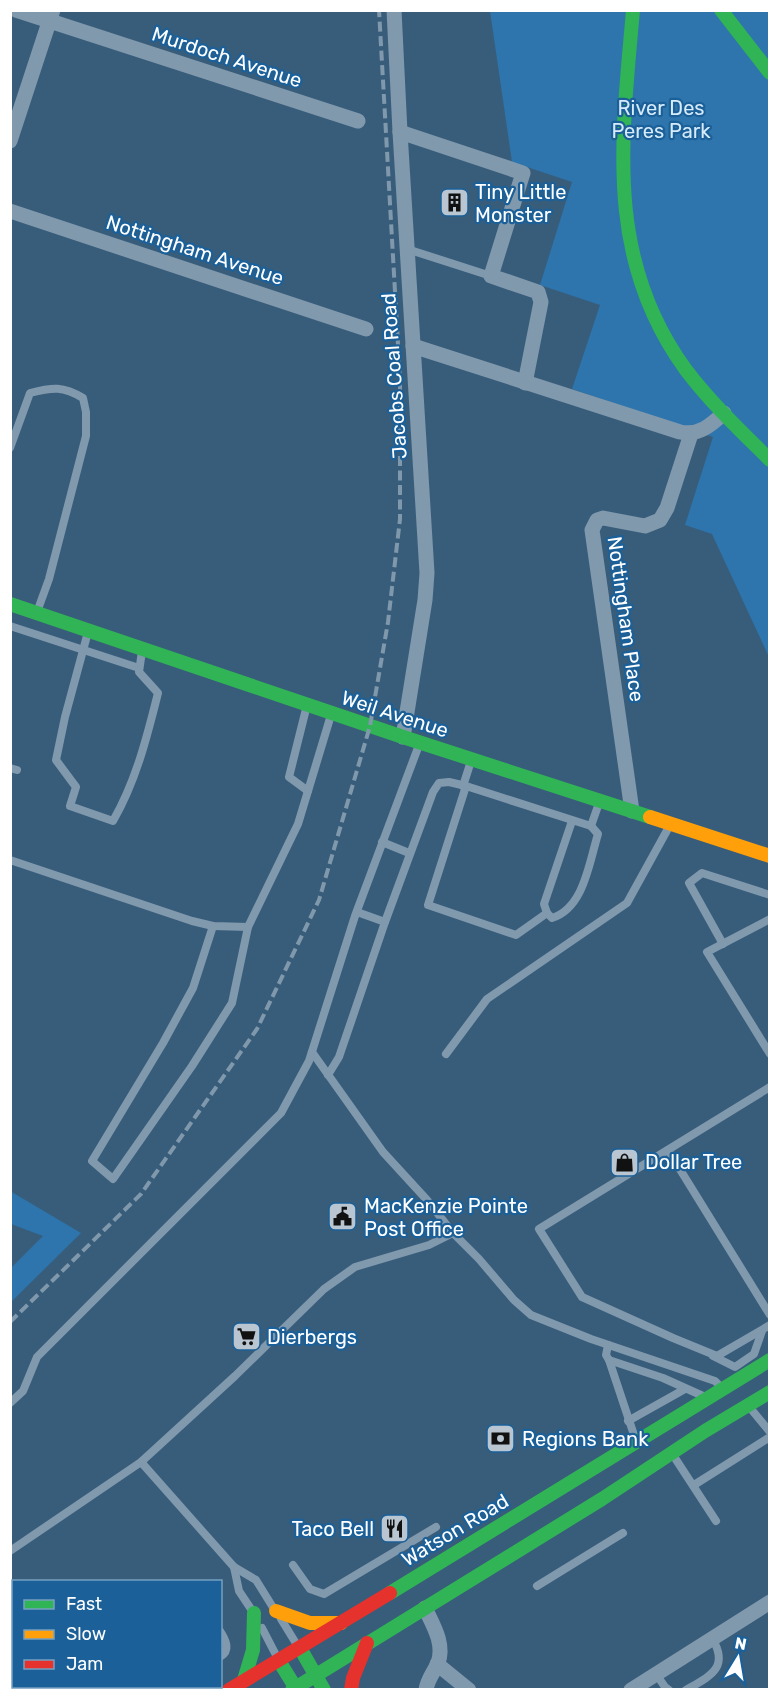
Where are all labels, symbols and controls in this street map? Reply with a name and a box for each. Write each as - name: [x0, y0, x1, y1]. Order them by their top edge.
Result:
- street label: Murdoch Avenue: [149, 21, 305, 93]
- park label: River Des Peres Park: [611, 96, 711, 143]
- place label: Tiny Little Monster: [475, 180, 566, 227]
- building icon: Tiny Little Monster: [438, 187, 470, 219]
- street label: Nottingham Avenue: [103, 210, 287, 290]
- street label: Jacobs Coal Road: [376, 292, 412, 460]
- street label: Nottingham Place: [603, 535, 649, 703]
- street label: Weil Avenue: [339, 685, 451, 743]
- shop icon: Dollar Tree: [608, 1146, 640, 1178]
- place label: Dollar Tree: [645, 1150, 742, 1174]
- place label: MacKenzie Pointe Post Office: [364, 1194, 528, 1241]
- public building icon: MacKenzie Pointe Post Office: [327, 1201, 359, 1233]
- supermarket icon: Dierbergs: [230, 1321, 262, 1353]
- place label: Dierbergs: [267, 1325, 357, 1349]
- bank icon: Regions Bank: [485, 1423, 517, 1455]
- place label: Regions Bank: [522, 1427, 649, 1451]
- street label: Watson Road: [397, 1489, 513, 1571]
- restaurant icon: Taco Bell: [379, 1513, 411, 1545]
- place label: Taco Bell: [292, 1517, 374, 1541]
- legend: [12, 1580, 222, 1688]
- text: Fast: [66, 1593, 102, 1615]
- text: Slow: [66, 1623, 106, 1645]
- north arrow: [708, 1628, 768, 1688]
- text: N: [733, 1633, 748, 1654]
- text: Jam: [66, 1653, 103, 1675]

